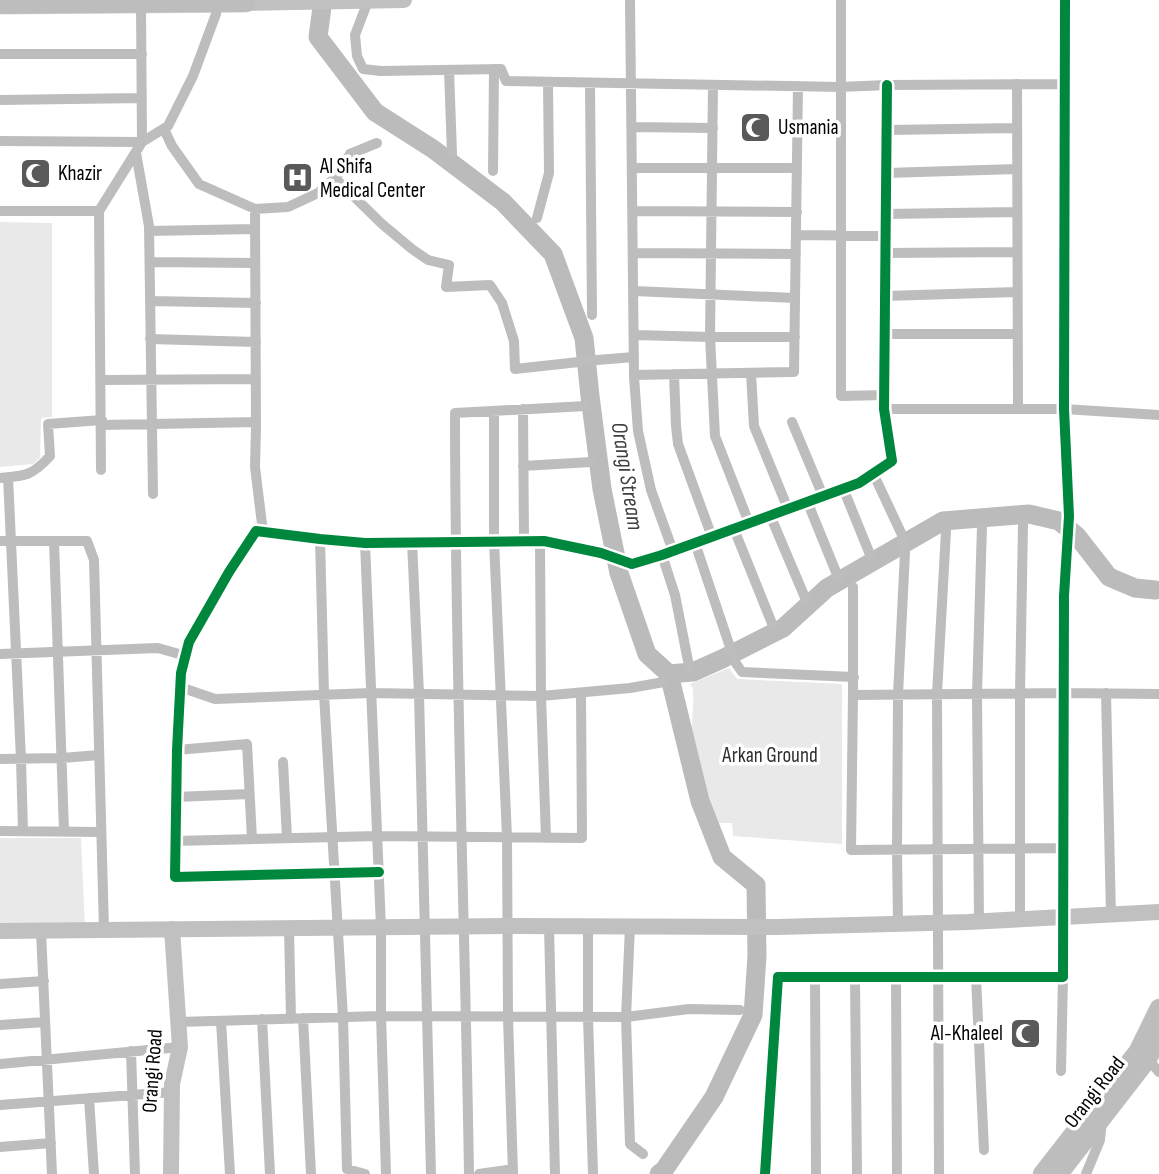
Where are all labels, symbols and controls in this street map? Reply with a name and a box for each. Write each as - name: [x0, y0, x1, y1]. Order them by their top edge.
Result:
- mosque icon: Usmania: [738, 110, 772, 144]
- place label: Usmania: [778, 115, 838, 140]
- place label: Al Shifa Medical Center: [319, 154, 425, 203]
- mosque icon: Khazir: [18, 156, 52, 190]
- place label: Khazir: [58, 161, 102, 186]
- hospital icon: Al Shifa Medical Center: [280, 161, 314, 195]
- water label: Orangi Stream: [605, 420, 649, 533]
- park label: Arkan Ground: [721, 743, 818, 768]
- mosque icon: Al-Khaleel: [1009, 1016, 1043, 1050]
- place label: Al-Khaleel: [930, 1021, 1003, 1046]
- street label: Orangi Road: [137, 1028, 168, 1114]
- street label: Orangi Road: [1059, 1052, 1130, 1133]

